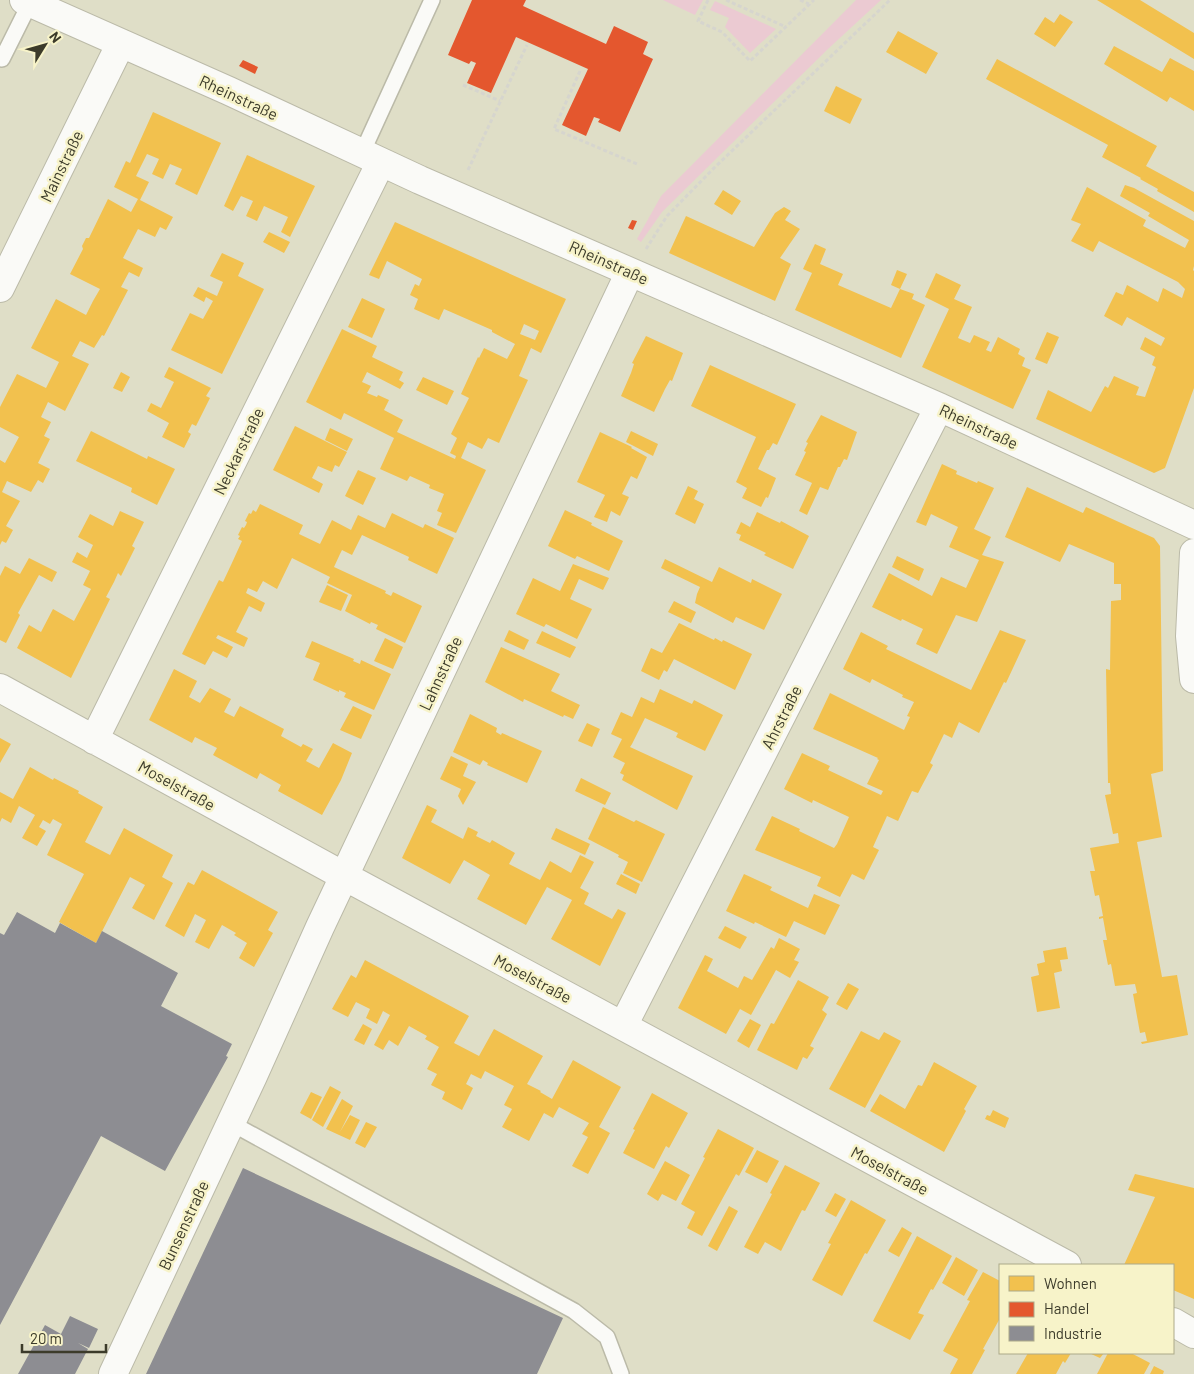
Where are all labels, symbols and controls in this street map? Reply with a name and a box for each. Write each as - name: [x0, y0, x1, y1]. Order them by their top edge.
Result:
- north arrow: [20, 20, 70, 70]
- text: N: [46, 28, 65, 46]
- street label: Rheinstraße: [197, 71, 281, 123]
- street label: Mainstraße: [36, 127, 86, 205]
- street label: Rheinstraße: [567, 236, 651, 288]
- street label: Rheinstraße: [937, 400, 1021, 452]
- street label: Neckarstraße: [209, 404, 267, 498]
- street label: Lahnstraße: [415, 633, 465, 713]
- street label: Ahrstraße: [757, 682, 805, 752]
- street label: Moselstraße: [135, 756, 219, 814]
- street label: Moselstraße: [491, 950, 575, 1006]
- street label: Moselstraße: [848, 1142, 932, 1198]
- street label: Bunsenstraße: [154, 1177, 212, 1273]
- legend: [999, 1264, 1174, 1354]
- text: Wohnen: [1044, 1274, 1097, 1292]
- text: Handel: [1044, 1299, 1089, 1317]
- scale bar: [22, 1322, 106, 1354]
- text: Industrie: [1044, 1324, 1102, 1342]
- text: 20 m: [30, 1329, 62, 1347]

